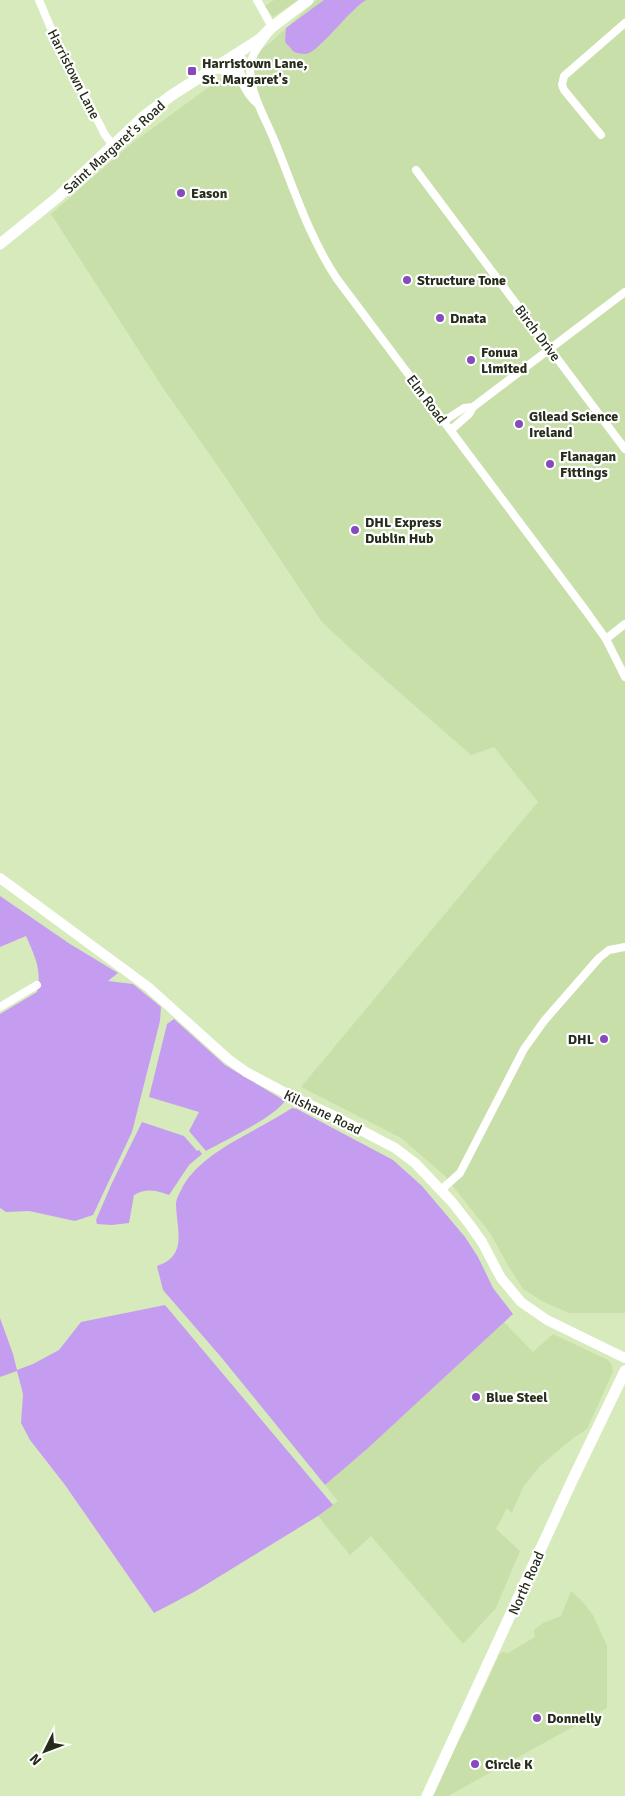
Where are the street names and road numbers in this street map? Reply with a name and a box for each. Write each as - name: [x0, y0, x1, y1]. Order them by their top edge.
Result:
- street label: Harristown Lane: [44, 26, 104, 122]
- street label: Saint Margaret's Road: [60, 97, 169, 198]
- street label: Birch Drive: [511, 302, 564, 365]
- street label: Elm Road: [403, 372, 450, 427]
- street label: Kilshane Road: [281, 1086, 365, 1139]
- street label: North Road: [505, 1549, 548, 1618]

